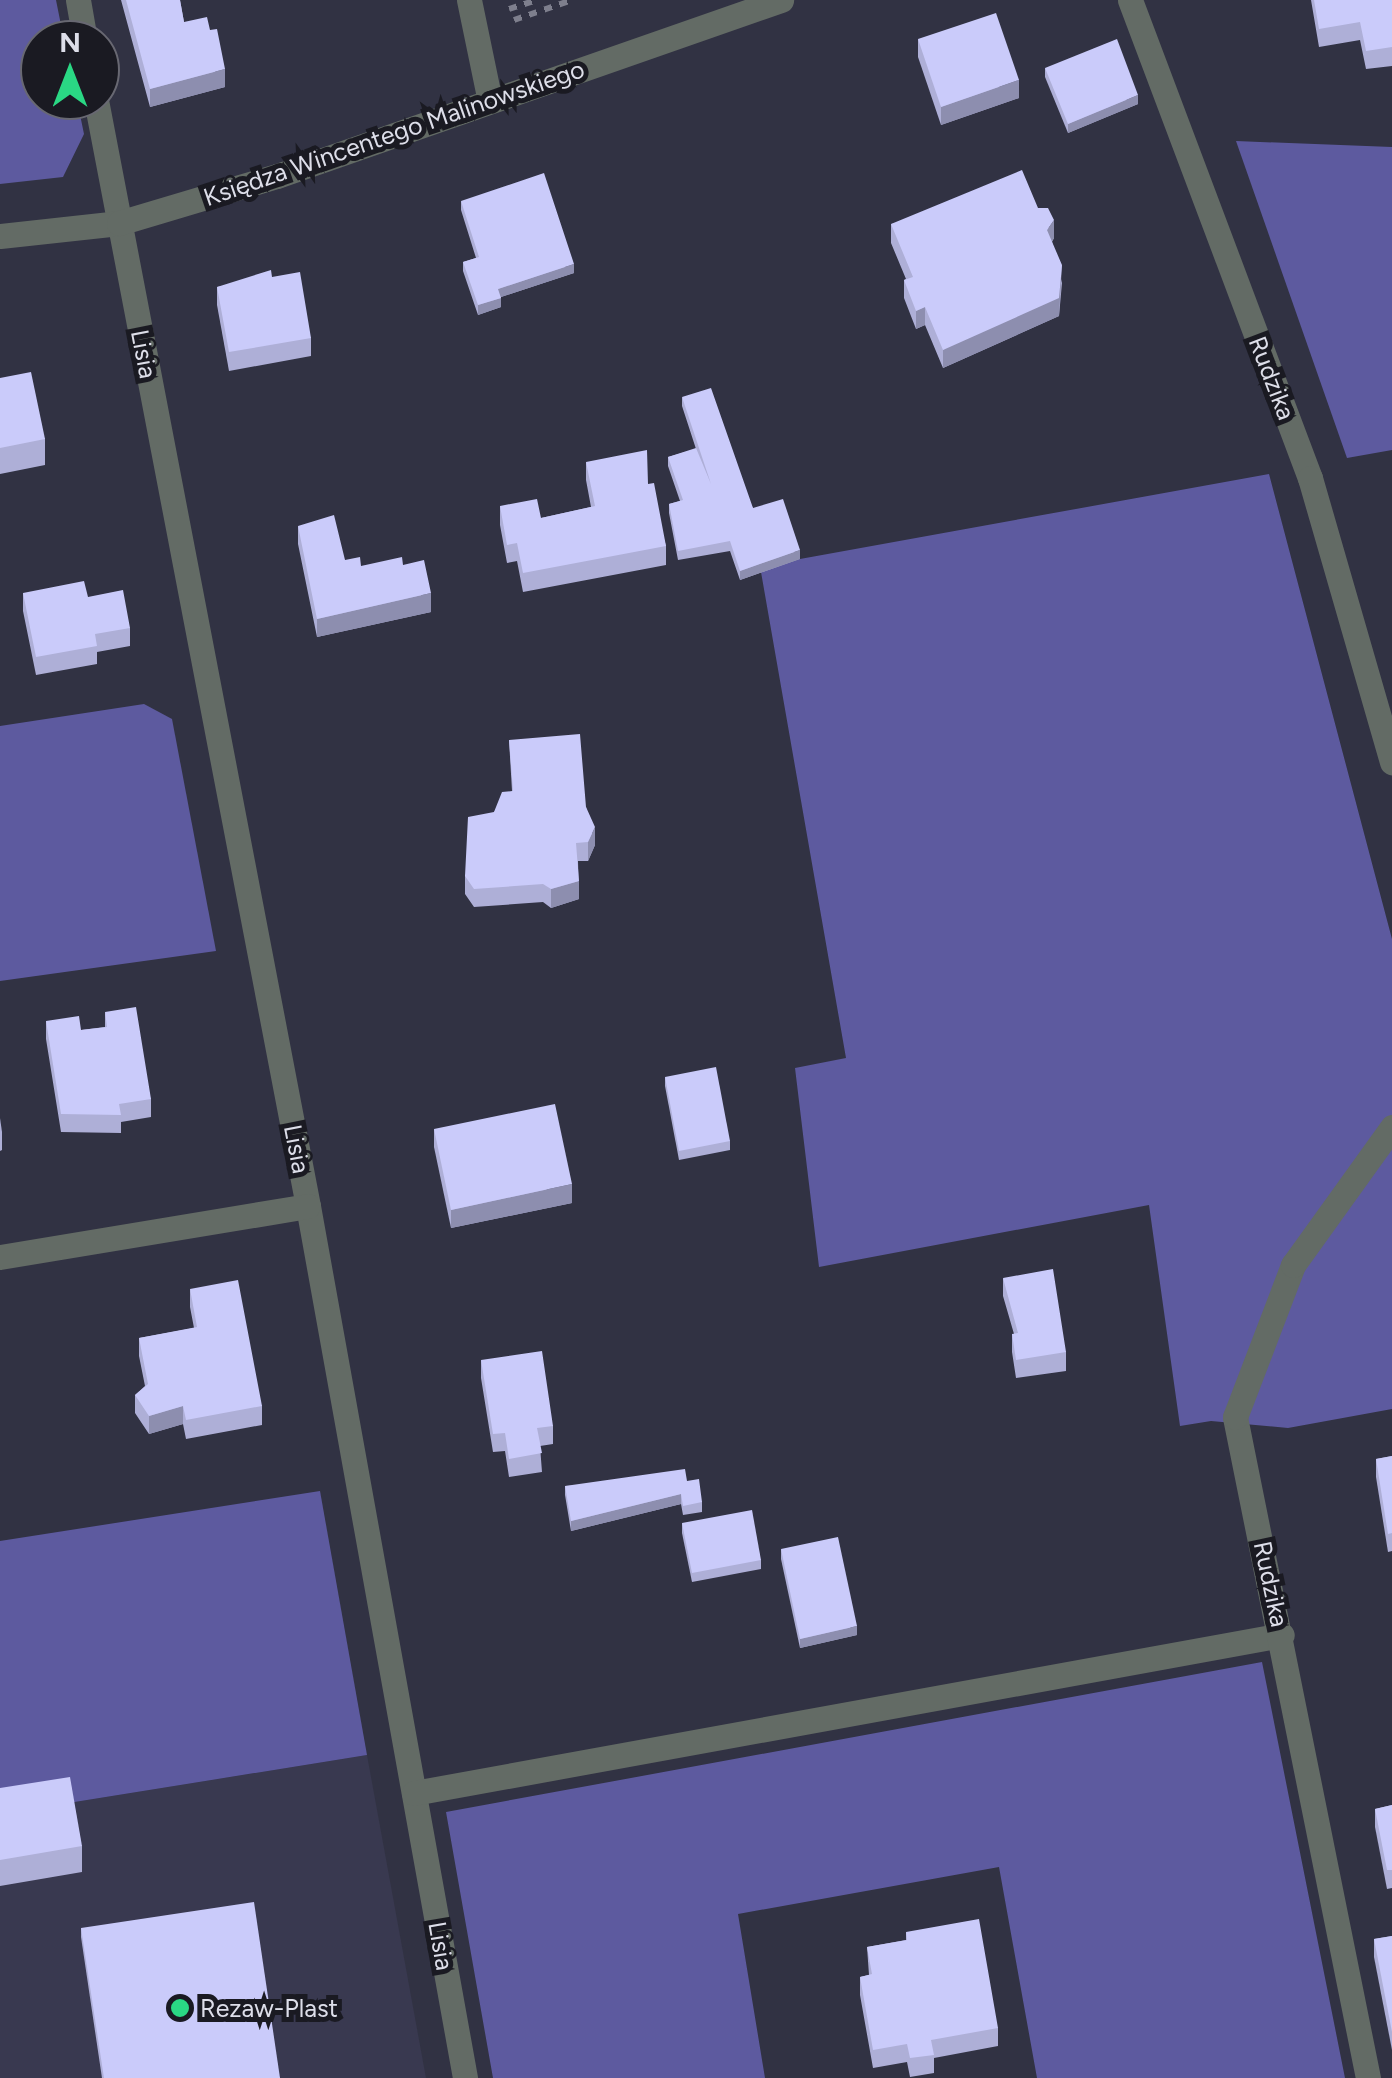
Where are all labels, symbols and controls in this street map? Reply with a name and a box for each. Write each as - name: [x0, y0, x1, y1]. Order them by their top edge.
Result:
- north arrow: [20, 20, 120, 120]
- text: N: [59, 25, 81, 59]
- street label: Księdza Wincentego Malinowskiego: [200, 54, 588, 212]
- street label: Lisia: [125, 327, 163, 381]
- street label: Rudzika: [1242, 332, 1302, 424]
- street label: Lisia: [278, 1122, 316, 1176]
- street label: Rudzika: [1247, 1538, 1295, 1630]
- street label: Lisia: [422, 1919, 460, 1973]
- place label: Rezaw-Plast: [200, 1993, 338, 2023]
- marker: Rezaw-Plast: [169, 1997, 191, 2019]

